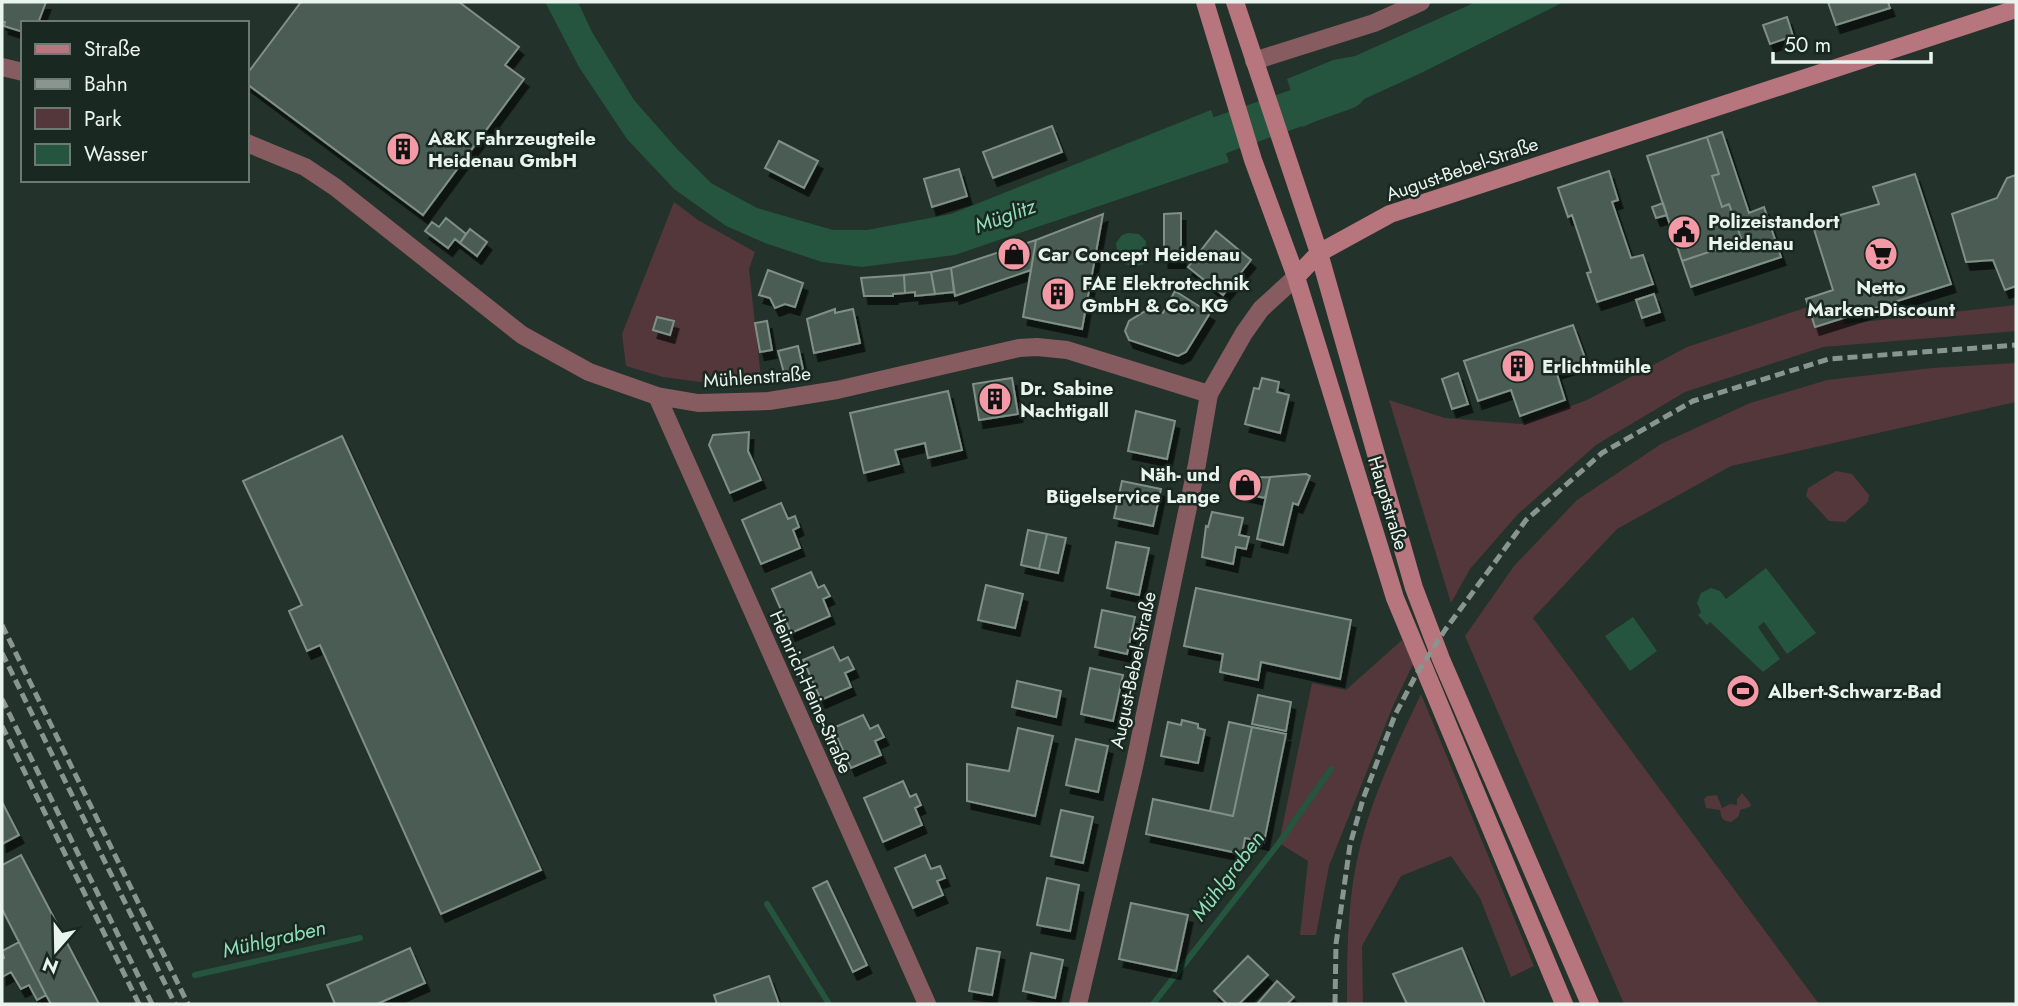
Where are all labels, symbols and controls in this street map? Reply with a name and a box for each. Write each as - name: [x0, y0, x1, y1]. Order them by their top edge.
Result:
- legend: [21, 21, 248, 182]
- scale bar: [1773, 21, 1930, 65]
- text: 50 m: [1784, 30, 1831, 60]
- text: Straße: [84, 34, 141, 64]
- text: Bahn: [84, 69, 128, 99]
- text: Park: [84, 104, 122, 134]
- place label: A&K Fahrzeugteile Heidenau GmbH: [427, 125, 596, 174]
- building icon: A&K Fahrzeugteile Heidenau GmbH: [384, 130, 422, 168]
- street label: August-Bebel-Straße: [1382, 130, 1542, 208]
- text: Wasser: [84, 139, 149, 169]
- water label: Müglitz: [970, 191, 1041, 241]
- place label: Polizeistandort Heidenau: [1708, 208, 1839, 257]
- public building icon: Polizeistandort Heidenau: [1665, 213, 1703, 251]
- shop icon: Car Concept Heidenau: [995, 235, 1033, 273]
- supermarket icon: Netto Marken-Discount: [1862, 235, 1900, 273]
- place label: Car Concept Heidenau: [1038, 241, 1240, 268]
- place label: FAE Elektrotechnik GmbH & Co. KG: [1082, 270, 1250, 319]
- place label: Netto Marken-Discount: [1807, 274, 1955, 323]
- building icon: FAE Elektrotechnik GmbH & Co. KG: [1039, 275, 1077, 313]
- building icon: Erlichtmühle: [1499, 347, 1537, 385]
- place label: Erlichtmühle: [1542, 353, 1651, 380]
- street label: Mühlenstraße: [702, 360, 812, 394]
- place label: Dr. Sabine Nachtigall: [1020, 375, 1113, 424]
- building icon: Dr. Sabine Nachtigall: [976, 380, 1014, 418]
- street label: Hauptstraße: [1361, 453, 1415, 553]
- place label: Näh- und Bügelservice Lange: [1046, 461, 1220, 510]
- shop icon: Näh- und Bügelservice Lange: [1226, 466, 1264, 504]
- street label: August-Bebel-Straße: [1103, 589, 1163, 751]
- street label: Heinrich-Heine-Straße: [763, 606, 859, 778]
- sports icon: Albert-Schwarz-Bad: [1724, 672, 1762, 710]
- place label: Albert-Schwarz-Bad: [1767, 678, 1942, 705]
- water label: Mühlgraben: [1184, 825, 1272, 927]
- water label: Mühlgraben: [219, 913, 329, 965]
- north arrow: [21, 915, 91, 985]
- text: N: [39, 950, 62, 981]

